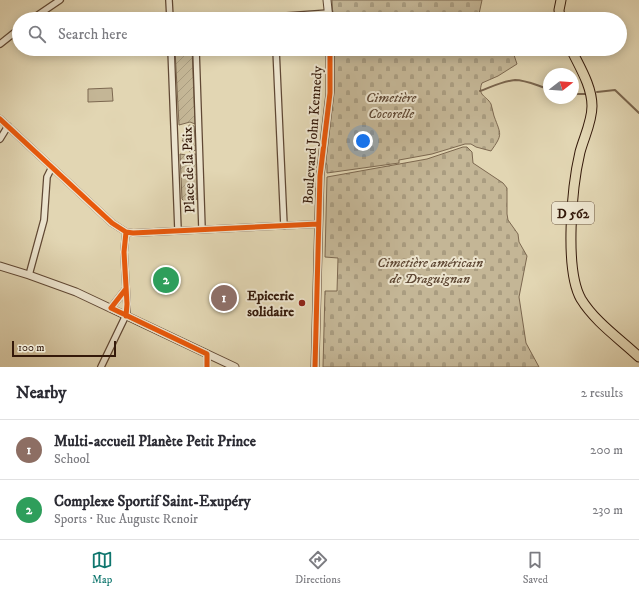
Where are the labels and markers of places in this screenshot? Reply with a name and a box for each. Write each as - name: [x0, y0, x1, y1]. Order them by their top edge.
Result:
- pin: 2: [153, 265, 179, 295]
- pin: 1: [211, 283, 237, 313]
- place label: Epicerie solidaire: [247, 287, 294, 321]
- marker: Epicerie solidaire: [297, 298, 307, 308]

